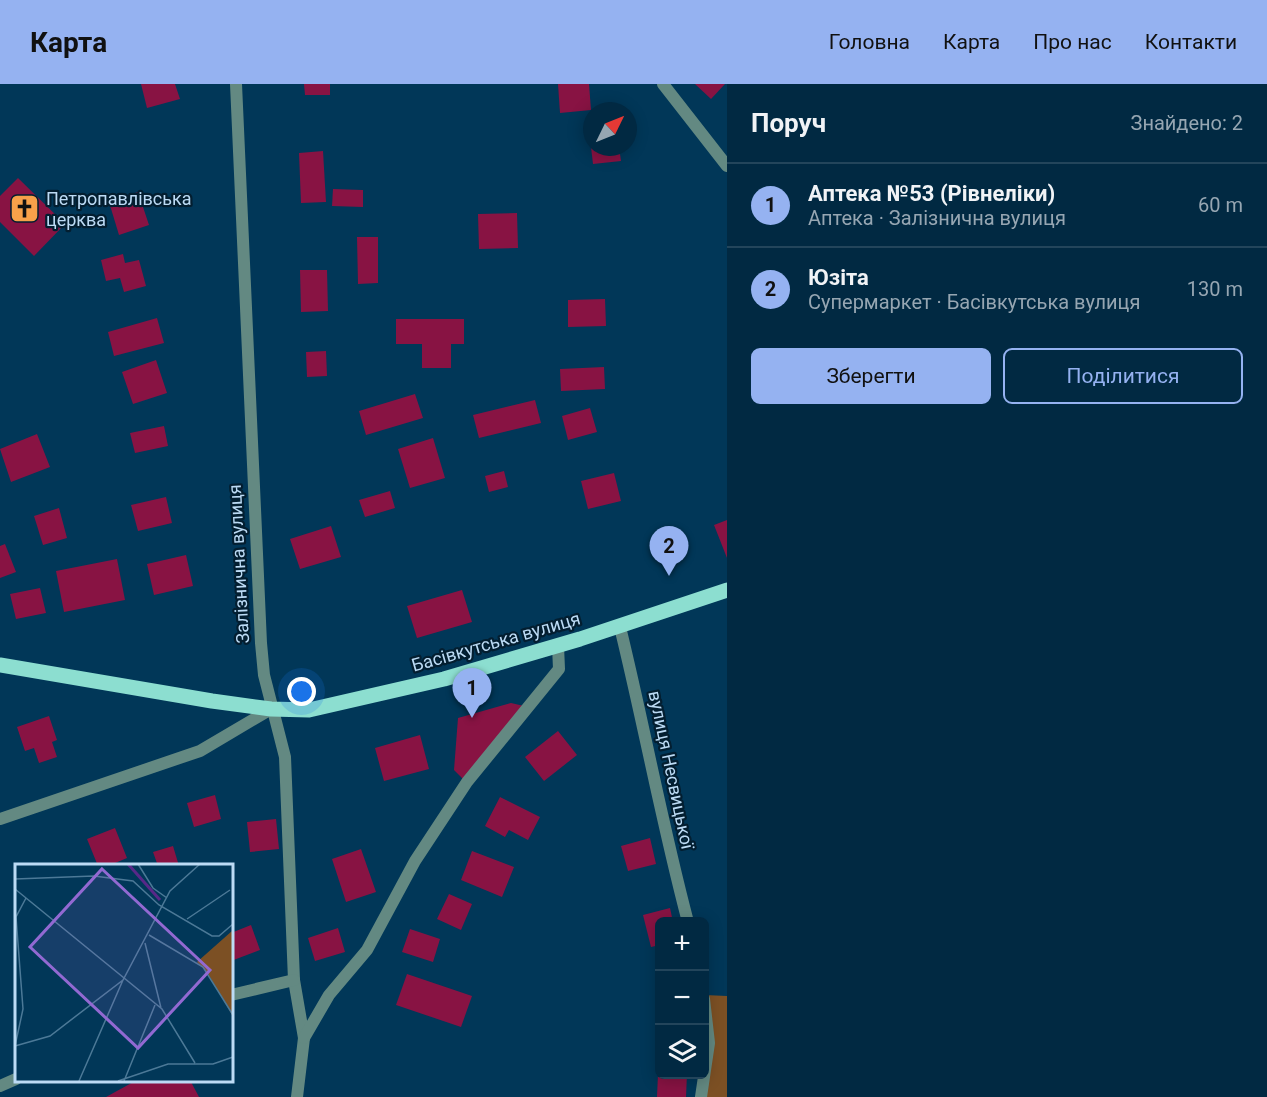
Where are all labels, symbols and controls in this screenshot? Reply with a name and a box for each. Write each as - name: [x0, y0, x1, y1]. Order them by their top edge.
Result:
- text: Карта: [30, 26, 107, 59]
- text: Головна: [829, 30, 910, 54]
- text: Карта: [943, 30, 1000, 54]
- text: Про нас: [1033, 30, 1112, 54]
- text: Контакти: [1145, 30, 1237, 54]
- north arrow: [583, 102, 637, 156]
- text: Поруч: [751, 108, 826, 138]
- text: Знайдено: 2: [1131, 111, 1243, 135]
- text: Аптека №53 (Рівнеліки): [808, 181, 1055, 206]
- place label: Петропавлівська церква: [46, 188, 192, 230]
- church icon: Петропавлівська церква: [9, 193, 41, 225]
- text: 1: [765, 193, 776, 217]
- text: 60 m: [1198, 193, 1243, 217]
- text: Аптека · Залізнична вулиця: [808, 206, 1066, 230]
- text: Юзіта: [808, 265, 869, 290]
- text: 2: [765, 277, 776, 301]
- text: 130 m: [1187, 277, 1243, 301]
- text: Супермаркет · Басівкутська вулиця: [808, 290, 1141, 314]
- button: Зберегти: [751, 348, 991, 404]
- button: Поділитися: [1003, 348, 1243, 404]
- street label: Залізнична вулиця: [224, 484, 253, 644]
- pin: 2: [650, 526, 688, 576]
- street label: Басівкутська вулиця: [409, 607, 583, 676]
- pin: 1: [452, 668, 492, 718]
- your location: [287, 677, 316, 706]
- street label: вулиця Несвицької: [644, 689, 699, 853]
- inset map: [15, 864, 232, 1082]
- map controls: [655, 917, 709, 1079]
- button: +: [655, 917, 709, 971]
- button: −: [655, 971, 709, 1025]
- button: layers: [655, 1025, 709, 1079]

